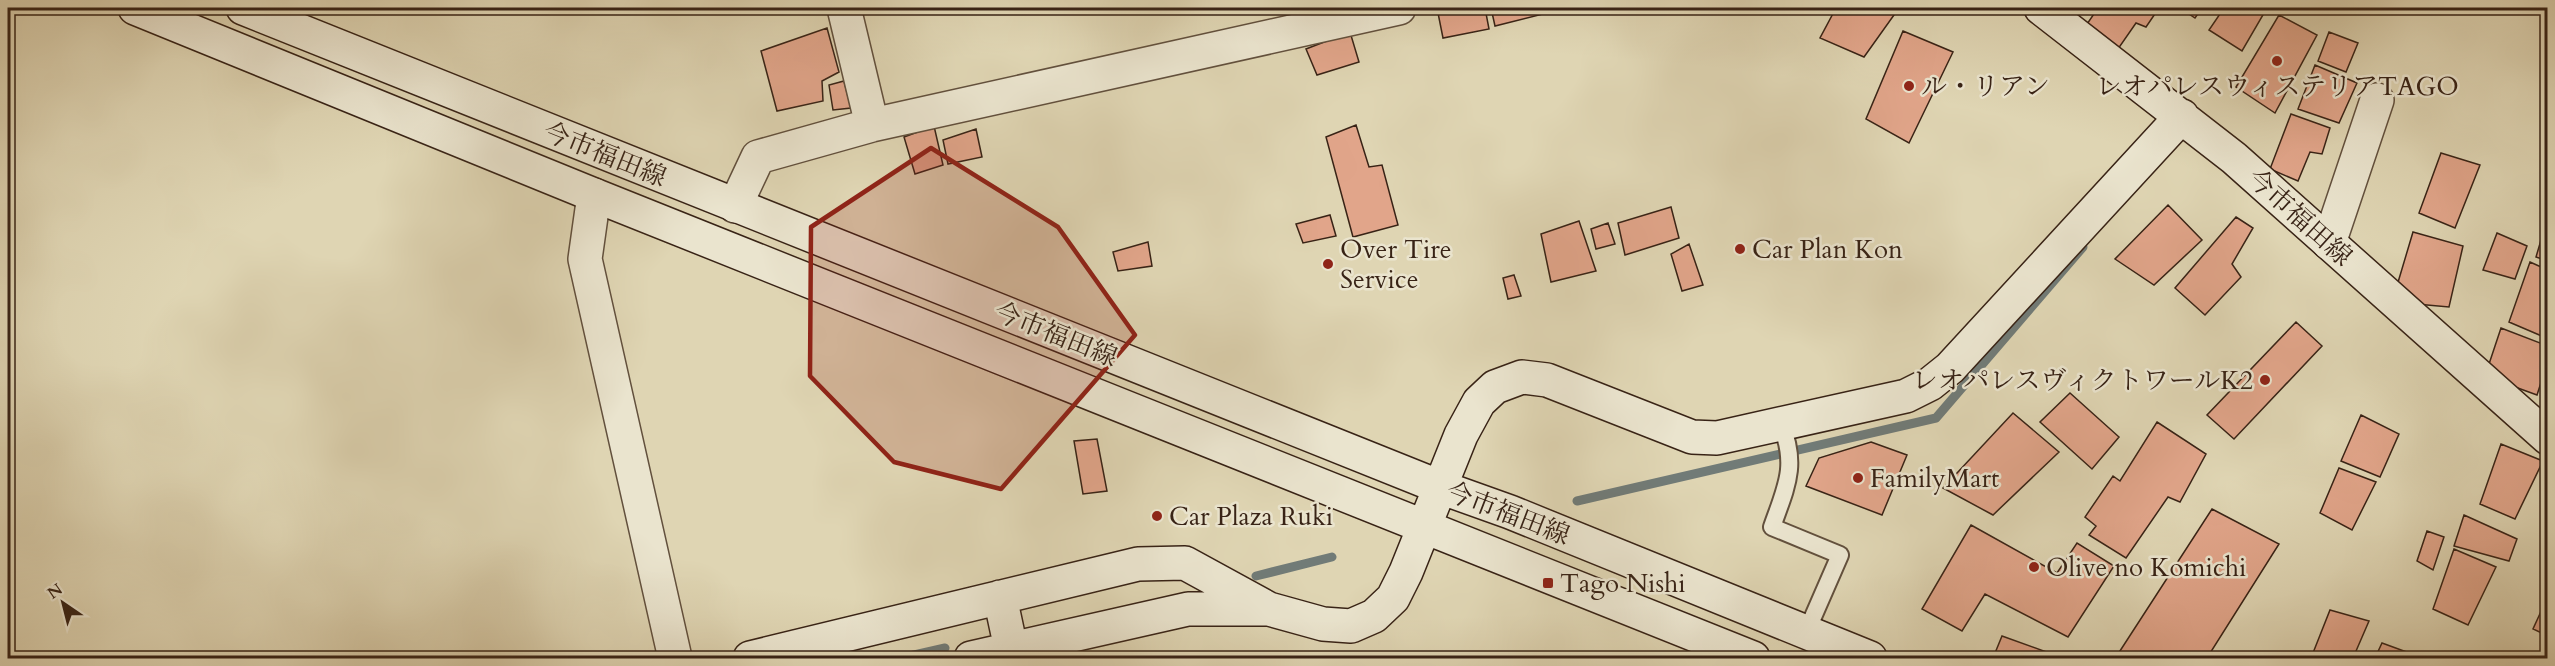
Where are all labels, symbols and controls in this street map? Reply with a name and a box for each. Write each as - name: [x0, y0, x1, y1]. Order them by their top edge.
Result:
- marker: レオパレスウィステリアTAGO: [2270, 54, 2284, 68]
- place label: ル・リアン: [1921, 69, 2050, 104]
- place label: レオパレスウィステリアTAGO: [2095, 69, 2459, 104]
- marker: ル・リアン: [1902, 79, 1916, 93]
- street label: 今市福田線: [538, 114, 672, 195]
- street label: 今市福田線: [2240, 161, 2360, 274]
- place label: Over Tire Service: [1340, 232, 1452, 297]
- place label: Car Plan Kon: [1752, 232, 1903, 267]
- marker: Car Plan Kon: [1733, 242, 1747, 256]
- marker: Over Tire Service: [1321, 257, 1335, 271]
- street label: 今市福田線: [989, 294, 1123, 375]
- place label: レオパレスヴィクトワールK2: [1912, 363, 2253, 398]
- marker: レオパレスヴィクトワールK2: [2258, 373, 2272, 387]
- place label: FamilyMart: [1870, 461, 1999, 496]
- marker: FamilyMart: [1851, 471, 1865, 485]
- street label: 今市福田線: [1441, 474, 1575, 553]
- place label: Car Plaza Ruki: [1169, 499, 1333, 534]
- marker: Car Plaza Ruki: [1150, 509, 1164, 523]
- place label: Olive no Komichi: [2046, 550, 2246, 585]
- marker: Olive no Komichi: [2027, 560, 2041, 574]
- place label: Tago Nishi: [1560, 566, 1686, 601]
- north arrow: [33, 573, 93, 633]
- marker: Tago Nishi: [1541, 576, 1555, 590]
- text: N: [43, 578, 67, 605]

